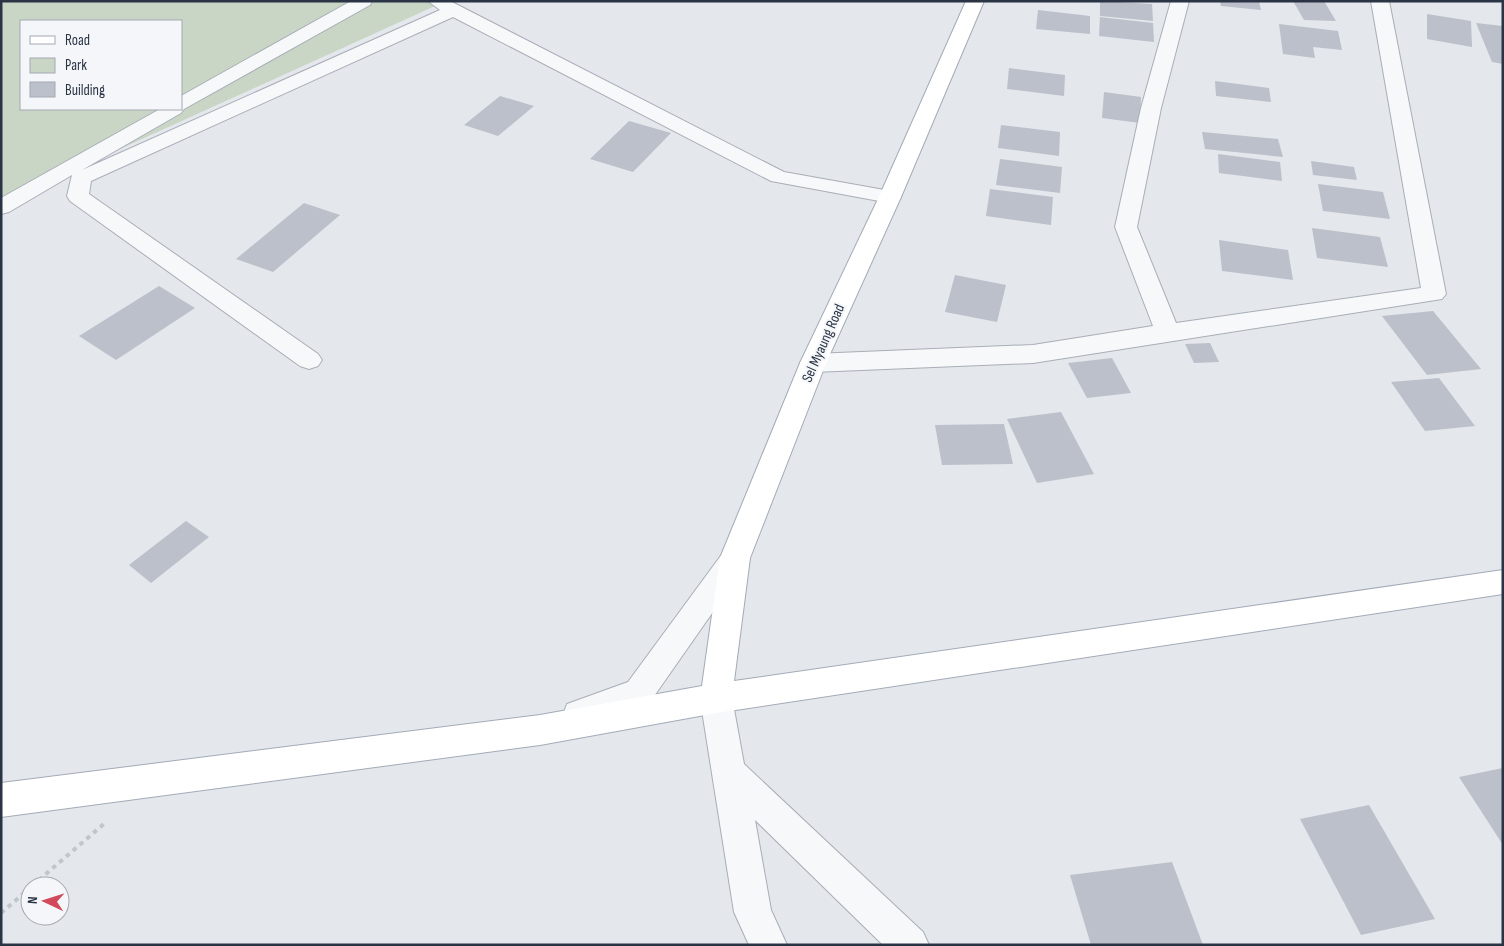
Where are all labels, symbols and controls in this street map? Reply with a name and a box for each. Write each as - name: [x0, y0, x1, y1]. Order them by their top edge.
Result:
- legend: [20, 20, 182, 110]
- text: Road: [65, 31, 90, 50]
- text: Park: [65, 56, 87, 75]
- text: Building: [65, 81, 105, 100]
- street label: Sel Myaung Road: [798, 301, 849, 385]
- north arrow: [20, 876, 70, 926]
- text: N: [24, 896, 41, 904]

